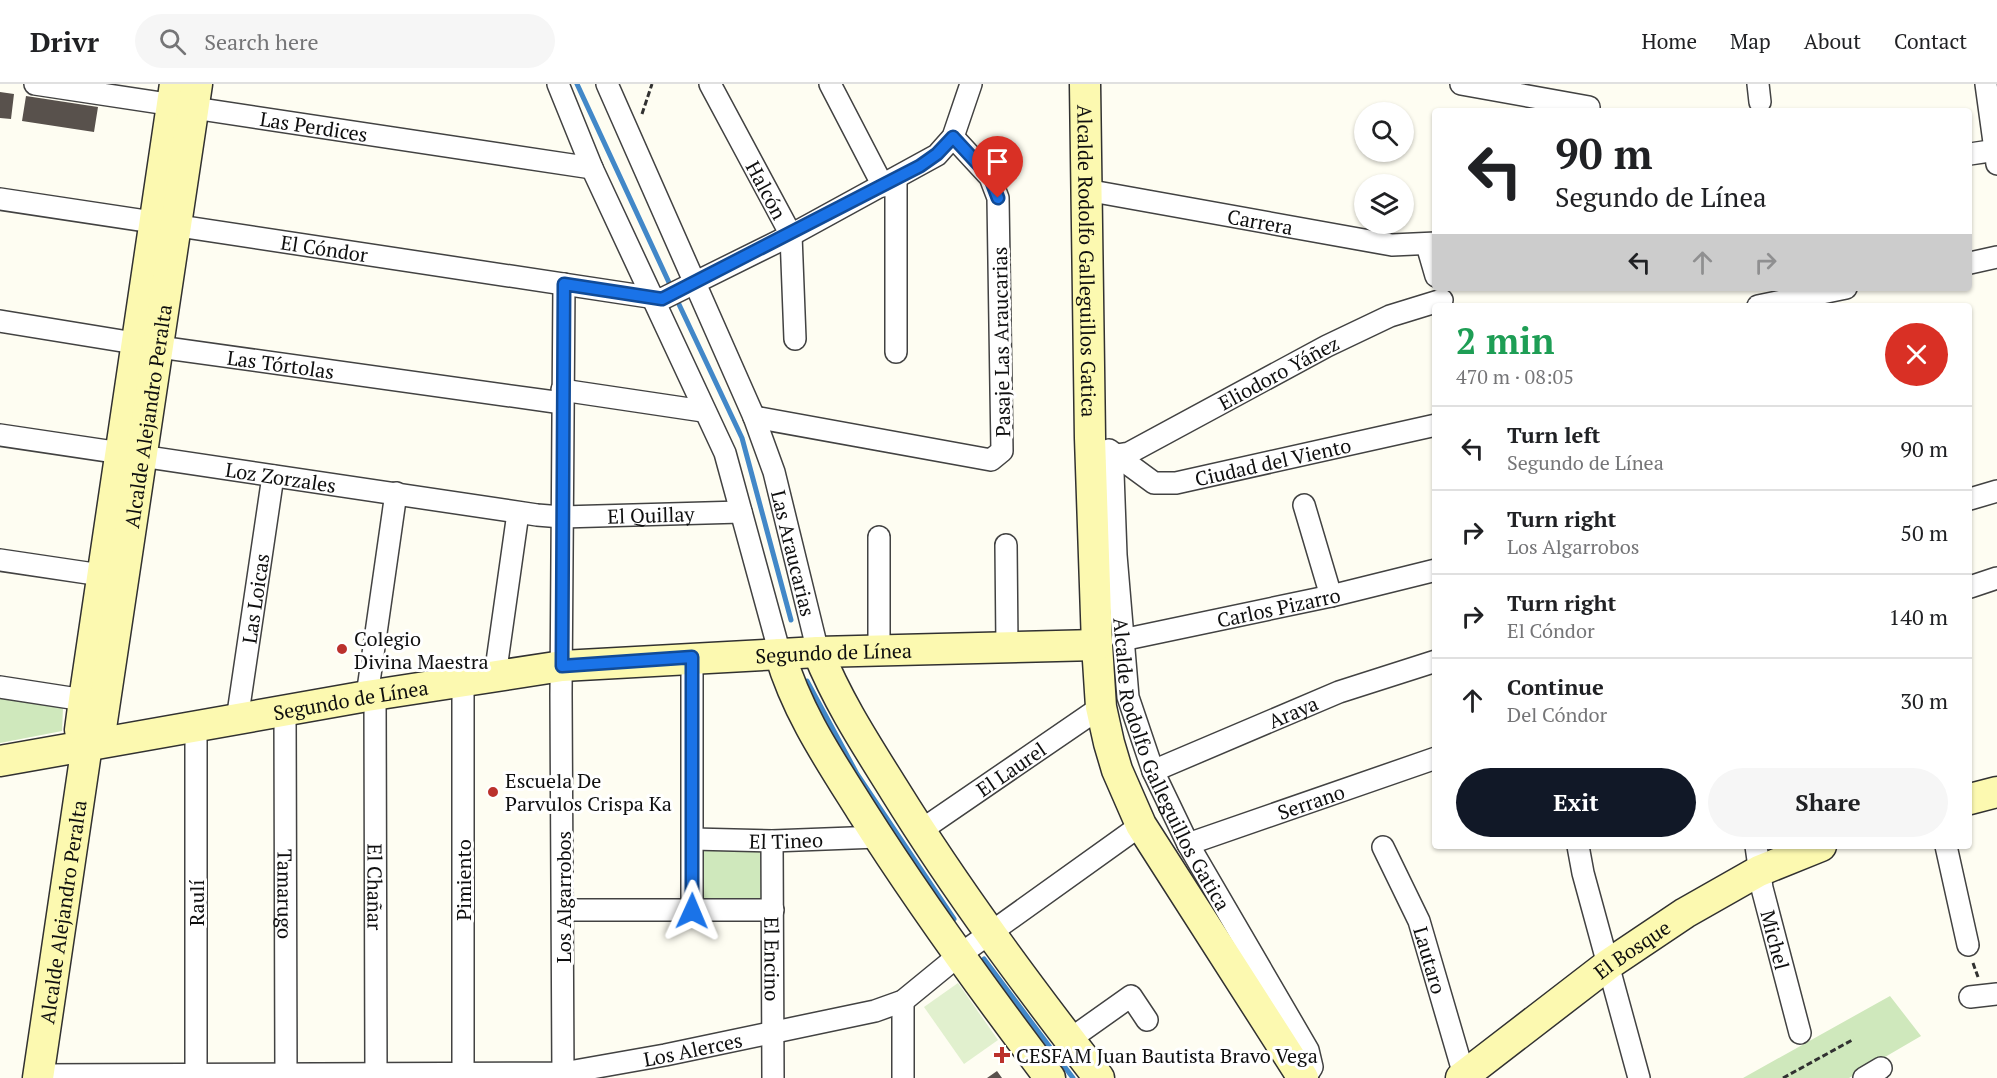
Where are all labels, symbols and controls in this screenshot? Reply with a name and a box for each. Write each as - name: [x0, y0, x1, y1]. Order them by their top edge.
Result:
- search box: [135, 14, 555, 68]
- text: Drivr: [30, 23, 99, 60]
- icon: search: [156, 25, 189, 58]
- text: Search here: [204, 27, 319, 56]
- text: Home: [1641, 27, 1697, 55]
- text: Map: [1730, 27, 1771, 55]
- text: About: [1804, 27, 1861, 55]
- text: Contact: [1894, 27, 1967, 55]
- map controls: [1354, 102, 1414, 234]
- button: search: [1354, 102, 1414, 162]
- street label: Alcalde Rodolfo Galleguillos Gatica: [1072, 104, 1103, 418]
- street label: Las Perdices: [258, 105, 370, 147]
- text: 90 m: [1555, 125, 1653, 181]
- icon: left: [1456, 132, 1534, 210]
- pin: [972, 136, 1023, 198]
- icon: arrive: [981, 145, 1014, 178]
- street label: Halcón: [740, 156, 793, 224]
- button: layers: [1354, 174, 1414, 234]
- text: Segundo de Línea: [1555, 179, 1767, 215]
- street label: Carrera: [1225, 202, 1295, 240]
- street label: El Cóndor: [279, 228, 370, 268]
- icon: left: [1623, 246, 1656, 279]
- icon: ahead: [1686, 246, 1719, 279]
- icon: right: [1749, 246, 1782, 279]
- street label: Pasaje Las Araucarias: [986, 247, 1016, 437]
- street label: Alcalde Alejandro Peralta: [117, 302, 178, 530]
- text: 2 min: [1456, 317, 1554, 364]
- button: close: [1885, 323, 1948, 386]
- street label: Eliodoro Yáñez: [1213, 329, 1343, 416]
- street label: Las Tórtolas: [225, 343, 336, 385]
- text: 470 m · 08:05: [1456, 363, 1574, 390]
- text: Turn left: [1507, 420, 1600, 449]
- street label: Ciudad del Viento: [1192, 431, 1353, 492]
- icon: left: [1456, 432, 1489, 465]
- text: 90 m: [1900, 434, 1948, 463]
- text: Segundo de Línea: [1507, 449, 1664, 476]
- street label: Loz Zorzales: [224, 455, 338, 498]
- street label: Las Araucarias: [765, 487, 822, 619]
- street label: El Quillay: [607, 500, 696, 529]
- text: Turn right: [1507, 504, 1616, 533]
- icon: right: [1456, 516, 1489, 549]
- text: 50 m: [1900, 518, 1948, 547]
- text: Los Algarrobos: [1507, 533, 1640, 560]
- street label: Las Loicas: [235, 551, 275, 645]
- street label: Carlos Pizarro: [1214, 581, 1343, 633]
- text: Turn right: [1507, 588, 1616, 617]
- icon: right: [1456, 600, 1489, 633]
- text: 140 m: [1888, 602, 1948, 631]
- street label: Alcalde Rodolfo Galleguillos Gatica: [1108, 617, 1237, 915]
- text: El Cóndor: [1507, 617, 1595, 644]
- place label: Colegio Divina Maestra: [354, 625, 489, 675]
- street label: Segundo de Línea: [755, 636, 912, 669]
- marker: Colegio Divina Maestra: [335, 642, 349, 656]
- text: Continue: [1507, 672, 1604, 701]
- street label: Segundo de Línea: [271, 673, 430, 726]
- icon: ahead: [1456, 684, 1489, 717]
- text: 30 m: [1900, 686, 1948, 715]
- street label: Araya: [1264, 689, 1322, 734]
- text: Del Cóndor: [1507, 701, 1607, 728]
- street label: El Laurel: [971, 735, 1051, 802]
- place label: Escuela De Parvulos Crispa Ka: [505, 767, 672, 817]
- button: Exit: [1456, 768, 1696, 837]
- button: Share: [1708, 768, 1948, 837]
- street label: Serrano: [1274, 777, 1348, 826]
- marker: Escuela De Parvulos Crispa Ka: [486, 785, 500, 799]
- street label: Alcalde Alejandro Peralta: [33, 798, 92, 1025]
- street label: El Tineo: [749, 826, 823, 855]
- street label: Los Algarrobos: [550, 831, 577, 963]
- street label: Pimiento: [450, 839, 477, 921]
- street label: El Chañar: [362, 843, 389, 931]
- street label: Tamarugo: [272, 849, 299, 939]
- position arrow: [660, 879, 724, 943]
- street label: Raulí: [183, 880, 210, 926]
- street label: Michel: [1755, 907, 1796, 973]
- street label: El Bosque: [1588, 913, 1675, 985]
- street label: El Encino: [759, 917, 786, 1001]
- street label: Lautaro: [1408, 923, 1453, 997]
- street label: Los Alerces: [641, 1026, 745, 1072]
- place label: CESFAM Juan Bautista Bravo Vega: [1016, 1042, 1318, 1069]
- marker: CESFAM Juan Bautista Bravo Vega: [993, 1046, 1011, 1064]

